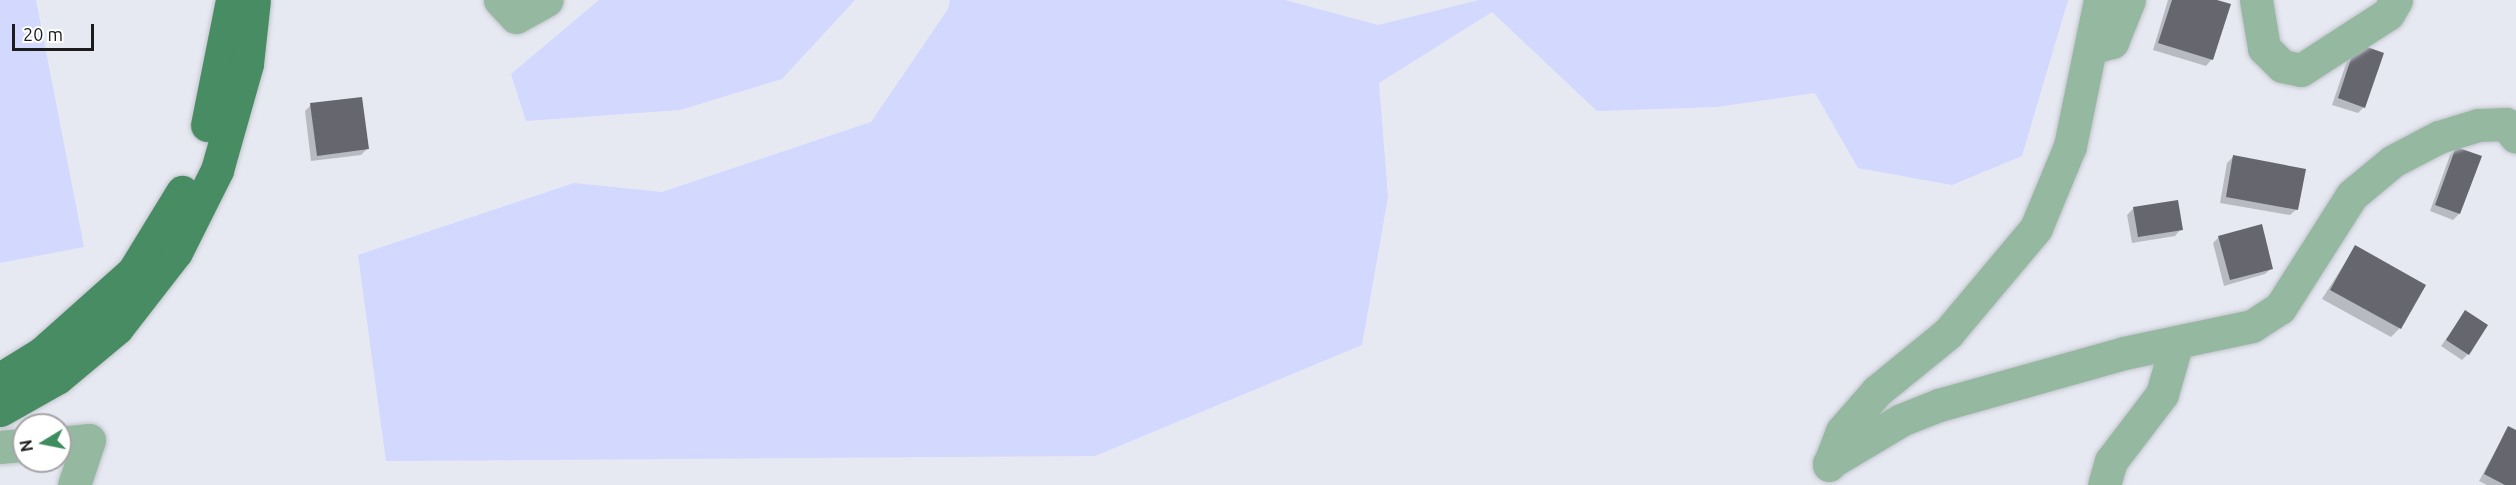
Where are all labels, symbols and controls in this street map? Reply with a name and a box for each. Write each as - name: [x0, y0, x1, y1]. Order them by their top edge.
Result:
- scale bar: [15, 12, 98, 50]
- text: 20 m: [23, 24, 63, 44]
- north arrow: [12, 413, 72, 473]
- text: N: [16, 438, 36, 453]

